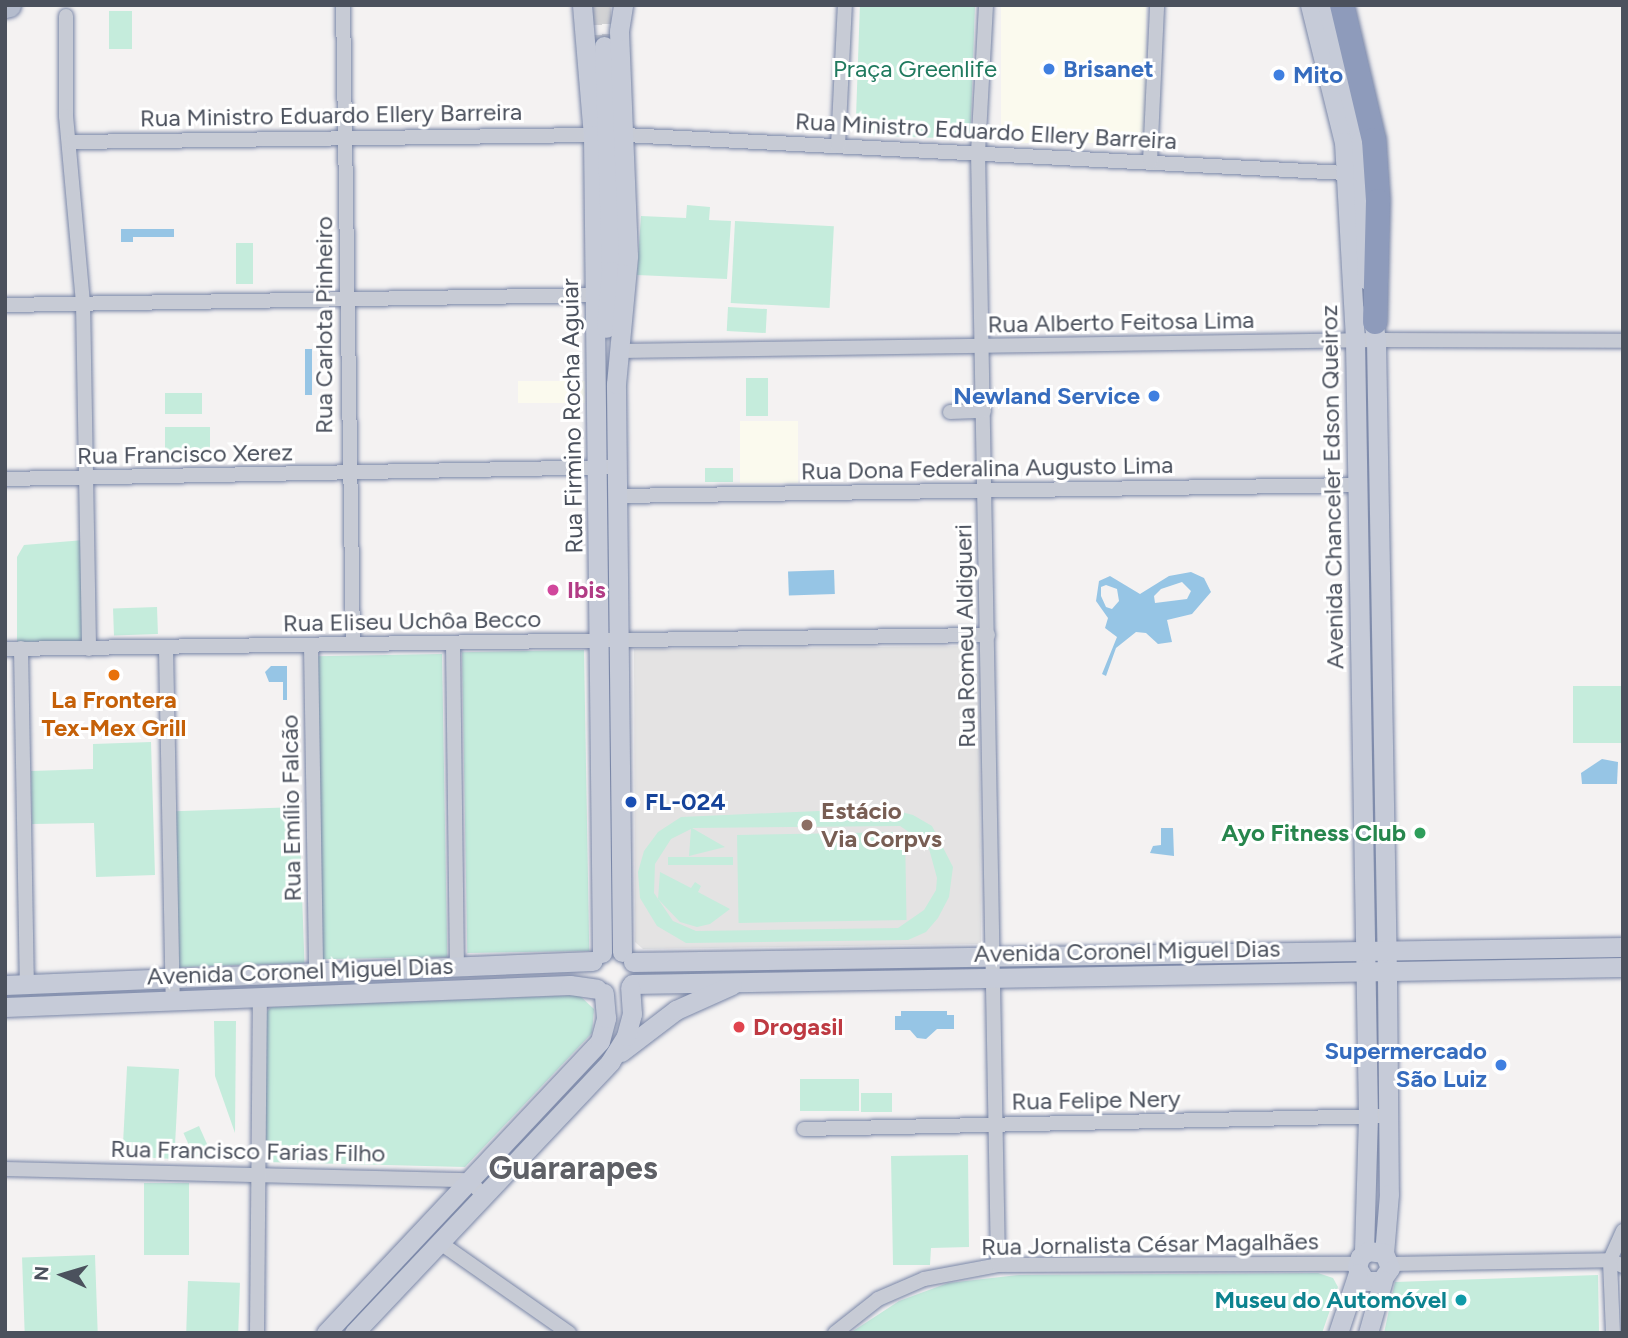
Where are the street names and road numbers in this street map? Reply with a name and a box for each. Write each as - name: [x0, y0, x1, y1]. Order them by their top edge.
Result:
- street label: Rua Ministro Eduardo Ellery Barreira: [140, 97, 522, 133]
- street label: Rua Ministro Eduardo Ellery Barreira: [794, 107, 1178, 155]
- street label: Rua Carlota Pinheiro: [310, 216, 338, 434]
- street label: Rua Firmino Rocha Aguiar: [555, 278, 589, 554]
- street label: Avenida Chanceler Edson Queiroz: [1314, 304, 1350, 670]
- street label: Rua Alberto Feitosa Lima: [987, 305, 1255, 339]
- street label: Rua Francisco Xerez: [77, 438, 293, 470]
- street label: Rua Dona Federalina Augusto Lima: [801, 450, 1173, 486]
- street label: Rua Romeu Aldigueri: [949, 524, 981, 748]
- street label: Rua Eliseu Uchôa Becco: [283, 604, 541, 638]
- street label: Rua Emílio Falcão: [275, 714, 307, 902]
- street label: Avenida Coronel Miguel Dias: [973, 934, 1281, 968]
- street label: Avenida Coronel Miguel Dias: [146, 951, 454, 991]
- street label: Rua Felipe Nery: [1011, 1084, 1181, 1116]
- street label: Rua Francisco Farias Filho: [110, 1134, 386, 1168]
- street label: Rua Jornalista César Magalhães: [981, 1227, 1319, 1261]

